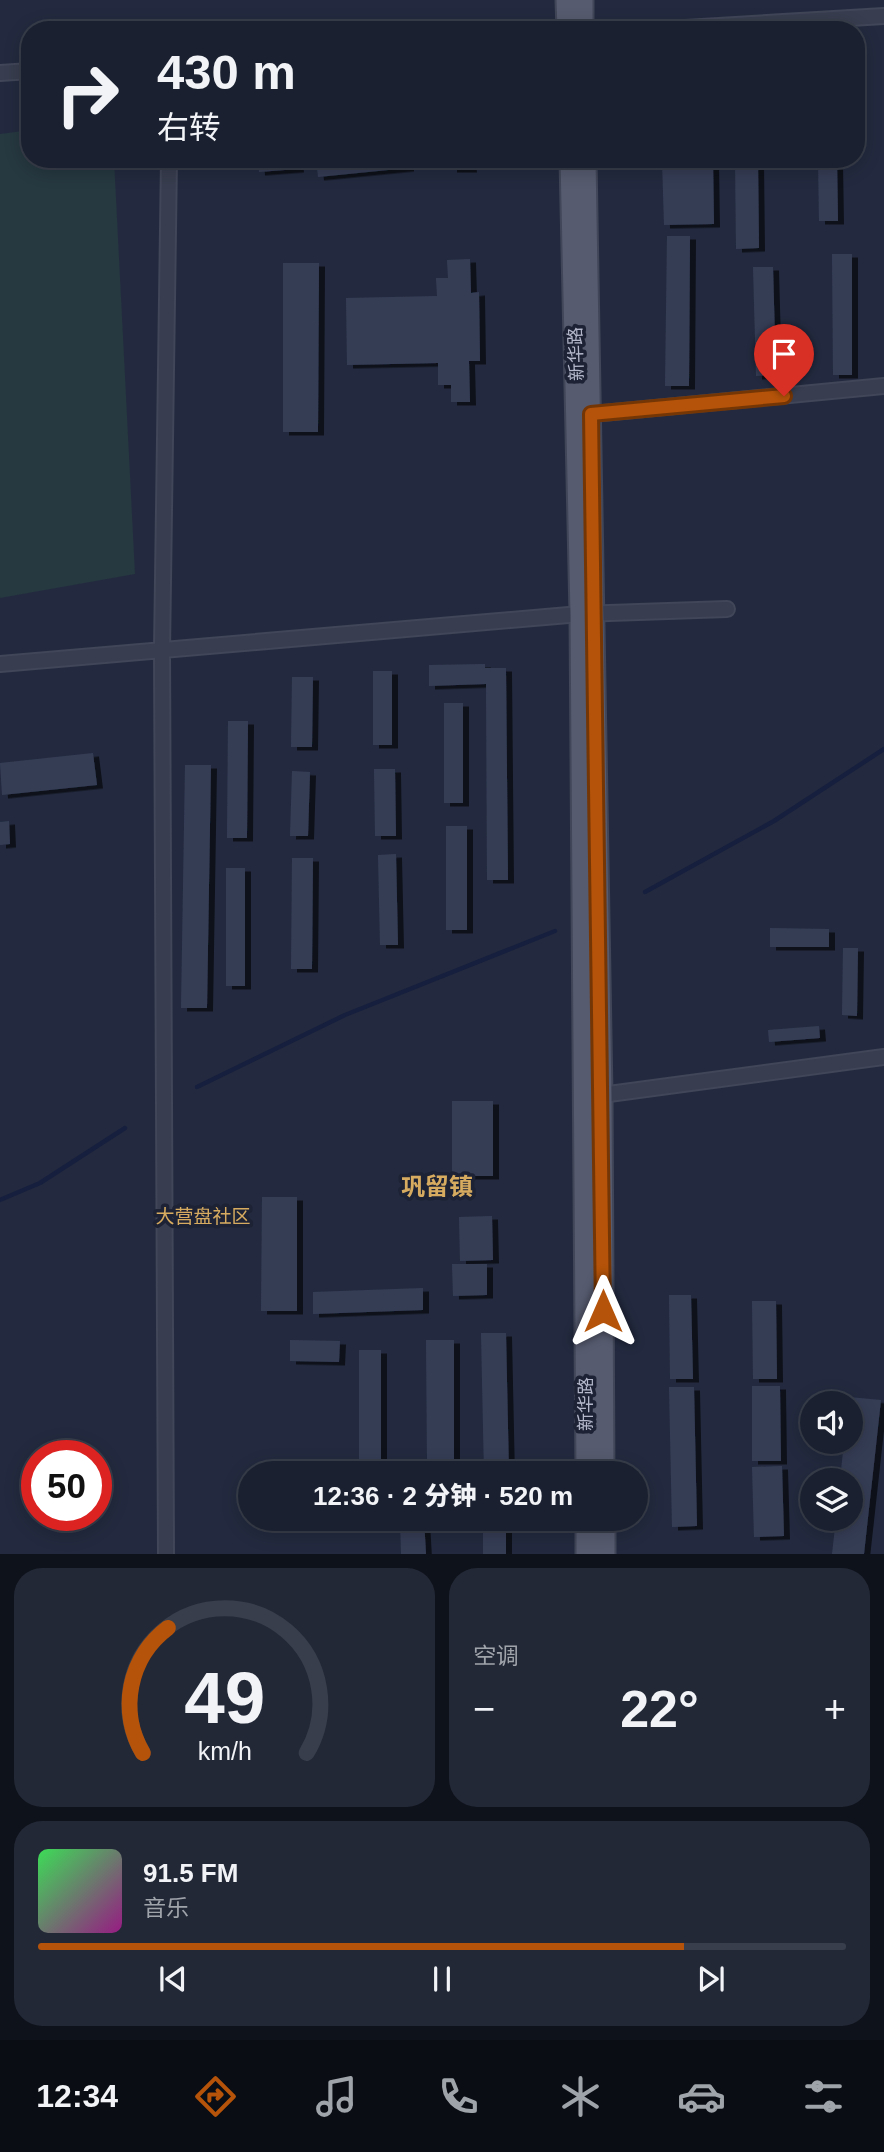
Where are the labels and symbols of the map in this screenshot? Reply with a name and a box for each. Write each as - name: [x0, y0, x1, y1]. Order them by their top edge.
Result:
- pin: [754, 324, 814, 396]
- street label: 新华路: [565, 327, 587, 381]
- district label: 巩留镇: [401, 1173, 473, 1200]
- district label: 大营盘社区: [155, 1206, 251, 1227]
- position arrow: [566, 1274, 640, 1348]
- street label: 新华路: [576, 1377, 596, 1431]
- speed limit sign: 50: [21, 1440, 112, 1531]

